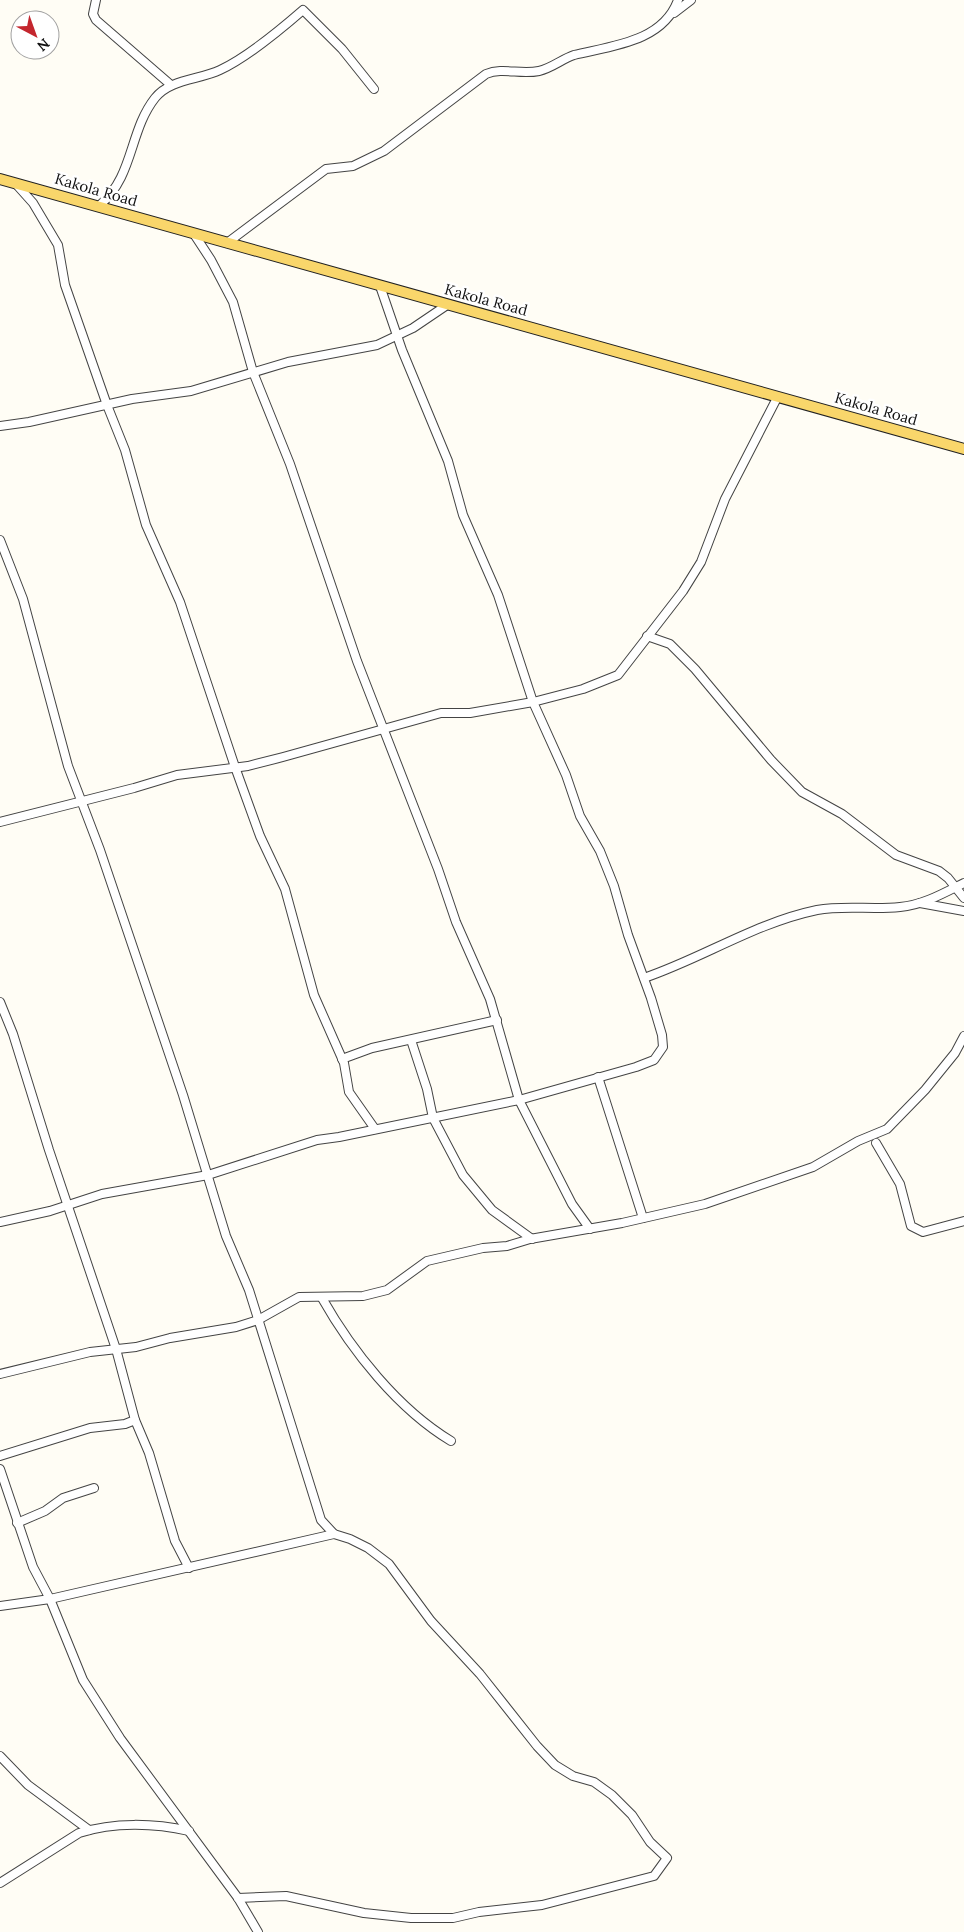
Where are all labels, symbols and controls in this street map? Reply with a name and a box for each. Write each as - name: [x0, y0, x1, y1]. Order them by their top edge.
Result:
- north arrow: [10, 10, 60, 60]
- text: N: [33, 34, 54, 55]
- street label: Kakola Road: [53, 169, 140, 210]
- street label: Kakola Road: [442, 279, 530, 320]
- street label: Kakola Road: [833, 388, 920, 429]

